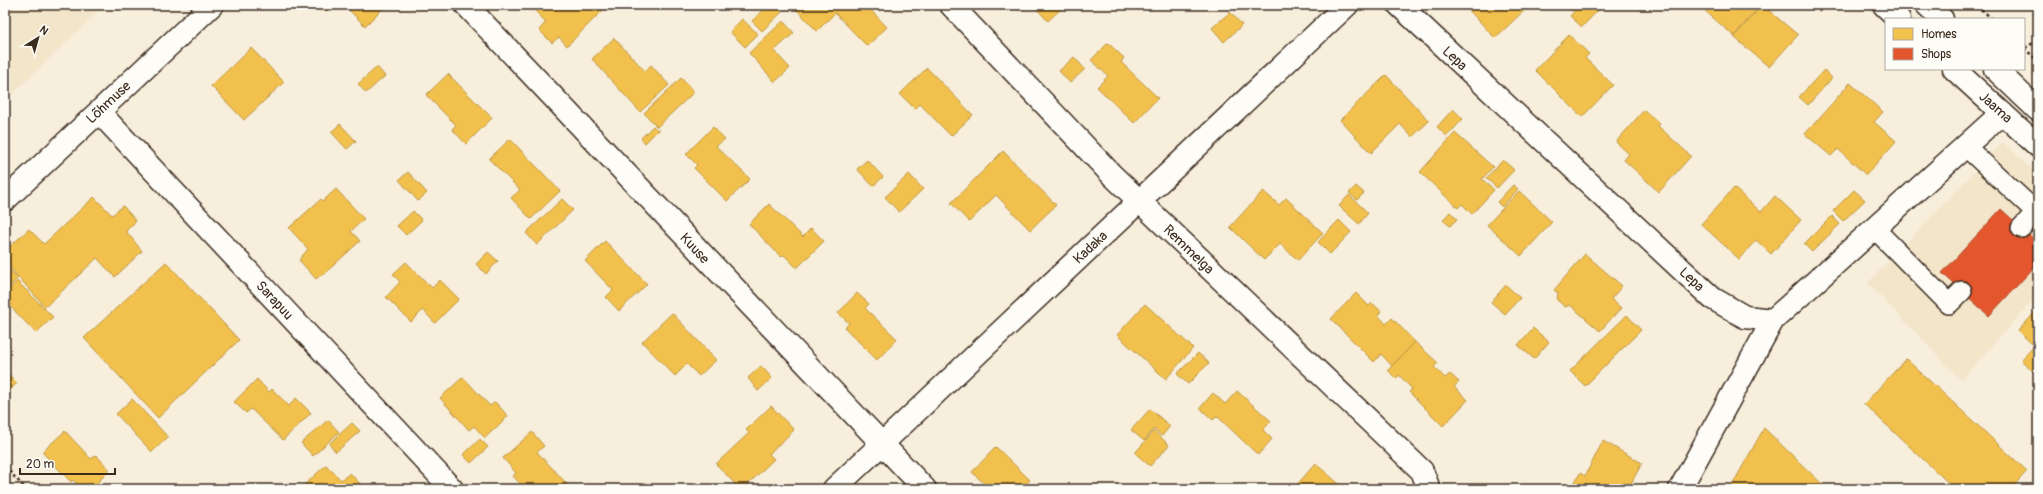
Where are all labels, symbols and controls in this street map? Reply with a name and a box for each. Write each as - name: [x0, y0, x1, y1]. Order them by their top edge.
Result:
- north arrow: [18, 18, 58, 58]
- legend: [1885, 18, 2025, 70]
- text: N: [37, 23, 51, 38]
- text: Homes: [1921, 27, 1957, 42]
- street label: Lepa: [1439, 43, 1471, 74]
- text: Shops: [1921, 47, 1952, 62]
- street label: Lõhmuse: [83, 77, 134, 127]
- street label: Jaama: [1976, 88, 2016, 127]
- street label: Remmelga: [1160, 221, 1217, 278]
- street label: Kadaka: [1070, 227, 1111, 267]
- street label: Kuuse: [676, 229, 713, 267]
- street label: Lepa: [1676, 264, 1708, 295]
- street label: Sarapuu: [252, 277, 297, 323]
- scale bar: [20, 450, 115, 476]
- text: 20 m: [26, 457, 55, 472]

